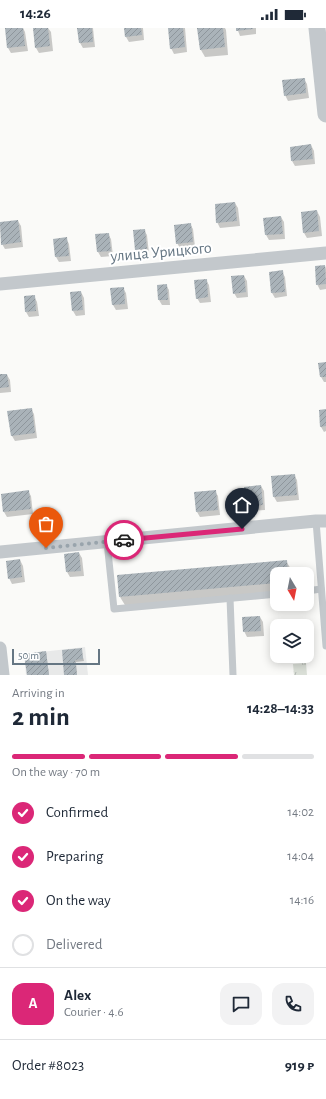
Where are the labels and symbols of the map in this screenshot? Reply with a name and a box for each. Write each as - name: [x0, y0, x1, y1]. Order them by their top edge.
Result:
- street label: улица Урицкого: [109, 240, 212, 265]
- pin: [225, 488, 259, 529]
- pin: [29, 507, 63, 548]
- courier: [104, 520, 144, 560]
- north arrow: [270, 567, 314, 611]
- scale bar: [12, 647, 100, 666]

